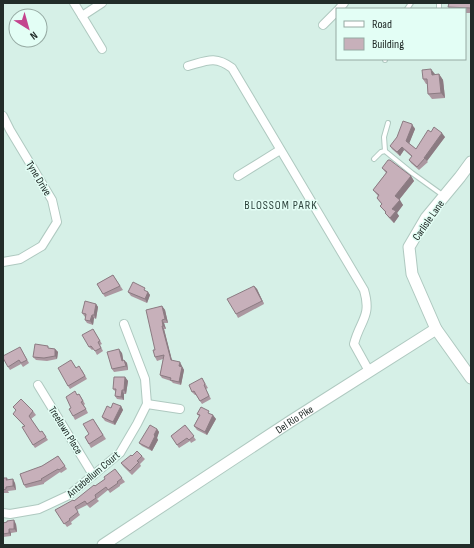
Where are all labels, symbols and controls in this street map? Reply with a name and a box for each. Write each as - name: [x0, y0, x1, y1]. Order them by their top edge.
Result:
- north arrow: [8, 8, 48, 48]
- legend: [336, 8, 466, 60]
- text: Road: [372, 17, 392, 32]
- text: N: [27, 29, 40, 43]
- text: Building: [372, 37, 404, 52]
- street label: Tyne Drive: [23, 158, 54, 198]
- district label: BLOSSOM PARK: [244, 198, 318, 213]
- street label: Carlisle Lane: [410, 198, 447, 243]
- street label: Del Rio Pike: [273, 403, 316, 436]
- street label: Treelawn Place: [46, 404, 85, 457]
- street label: Antebellum Court: [64, 448, 123, 501]

